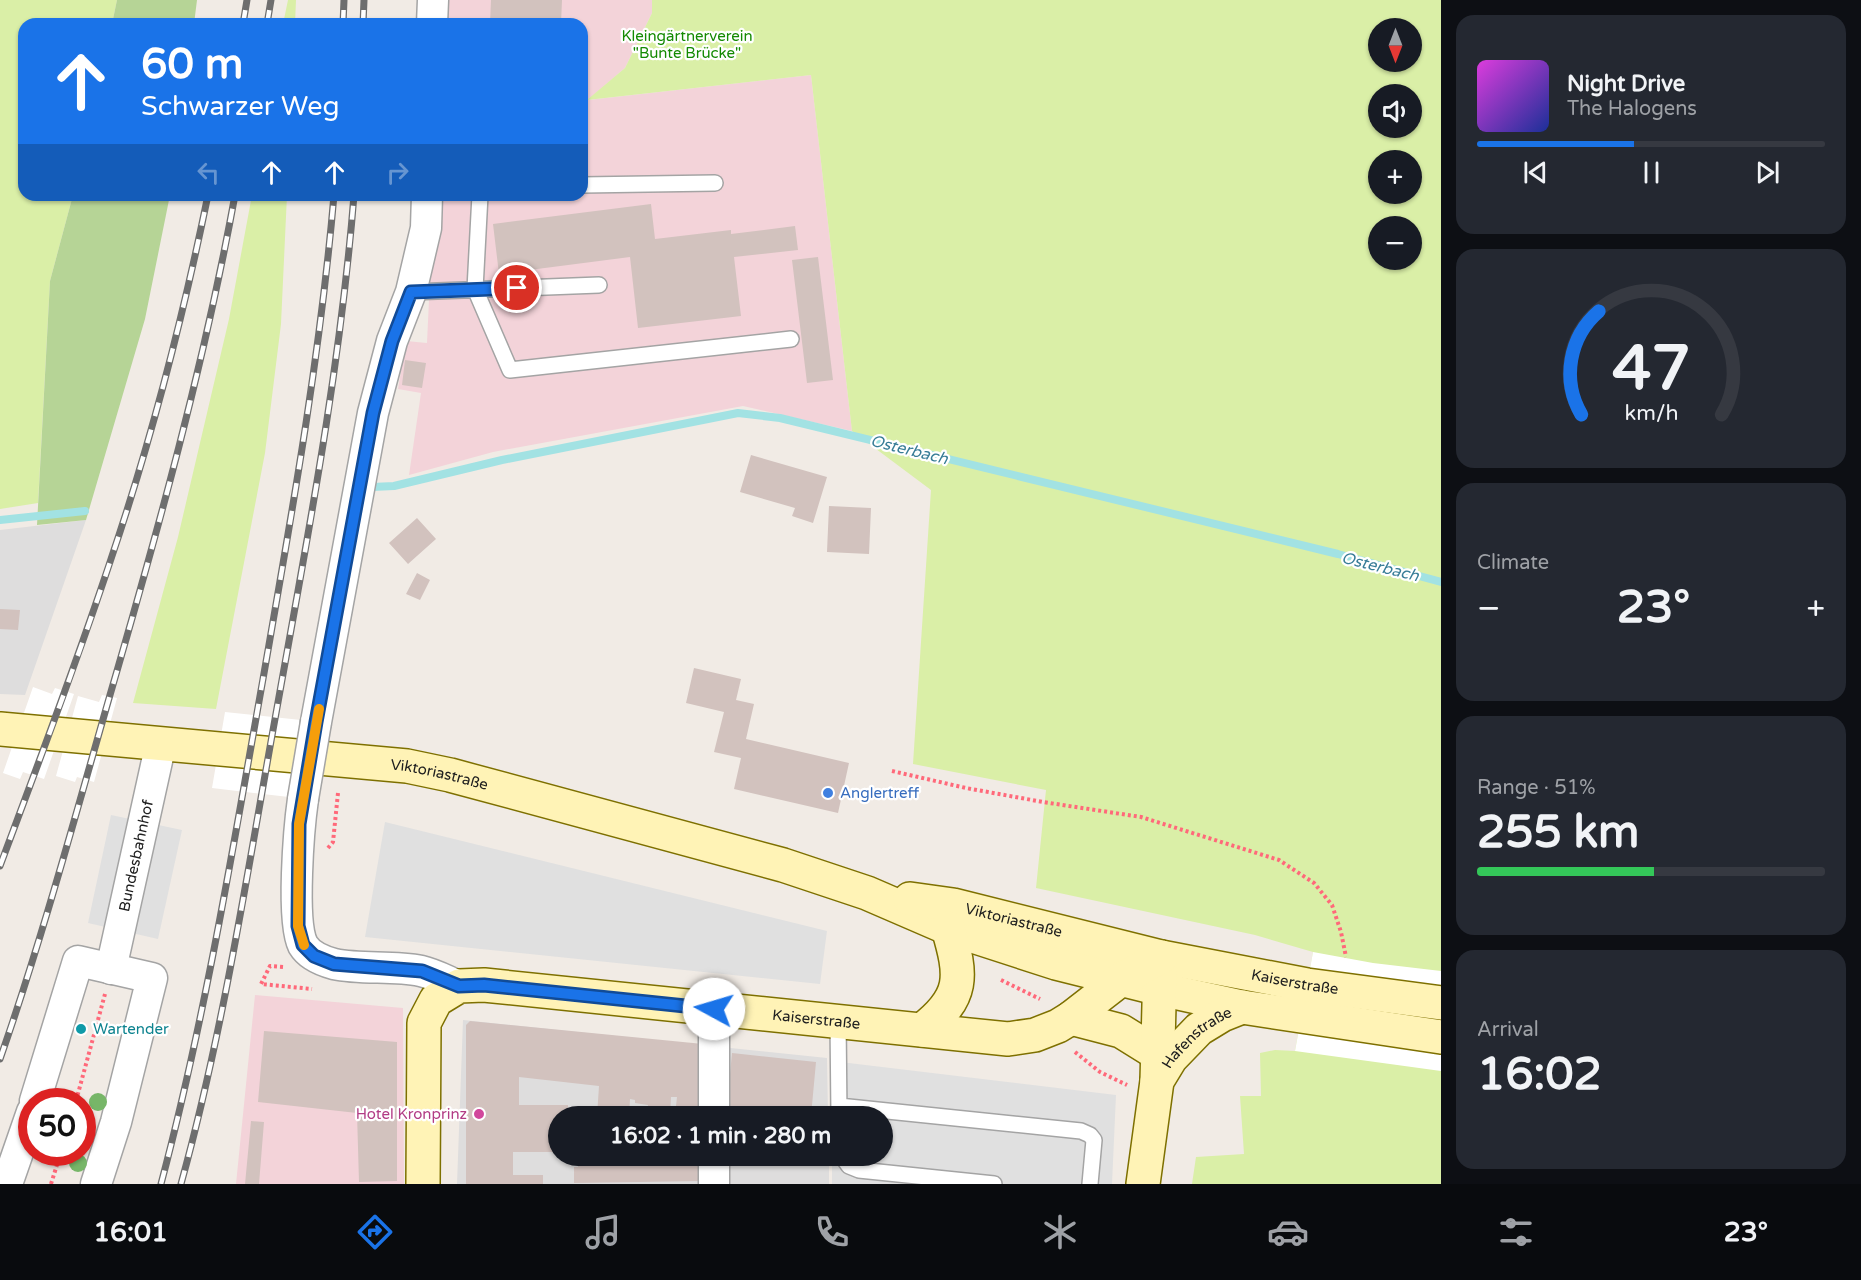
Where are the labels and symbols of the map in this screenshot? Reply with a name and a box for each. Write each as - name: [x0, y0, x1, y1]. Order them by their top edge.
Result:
- north arrow: [1368, 18, 1422, 72]
- park label: Kleingärtnerverein "Bunte Brücke": [621, 27, 753, 62]
- pin: [491, 262, 542, 313]
- water label: Osterbach: [868, 431, 951, 470]
- water label: Osterbach: [1339, 548, 1422, 587]
- street label: Viktoriastraße: [390, 756, 490, 794]
- place label: Anglertreff: [840, 784, 919, 802]
- marker: Anglertreff: [821, 786, 835, 800]
- street label: Bundesbahnhof: [115, 798, 157, 913]
- street label: Viktoriastraße: [963, 899, 1064, 941]
- street label: Kaiserstraße: [1250, 965, 1340, 998]
- position arrow: [682, 977, 746, 1041]
- street label: Hafenstraße: [1158, 1003, 1234, 1072]
- street label: Kaiserstraße: [771, 1006, 861, 1033]
- place label: Wartender: [93, 1020, 169, 1038]
- marker: Wartender: [74, 1022, 88, 1036]
- speed limit sign: 50: [18, 1088, 96, 1166]
- place label: Hotel Kronprinz: [356, 1105, 467, 1123]
- marker: Hotel Kronprinz: [472, 1107, 486, 1121]

